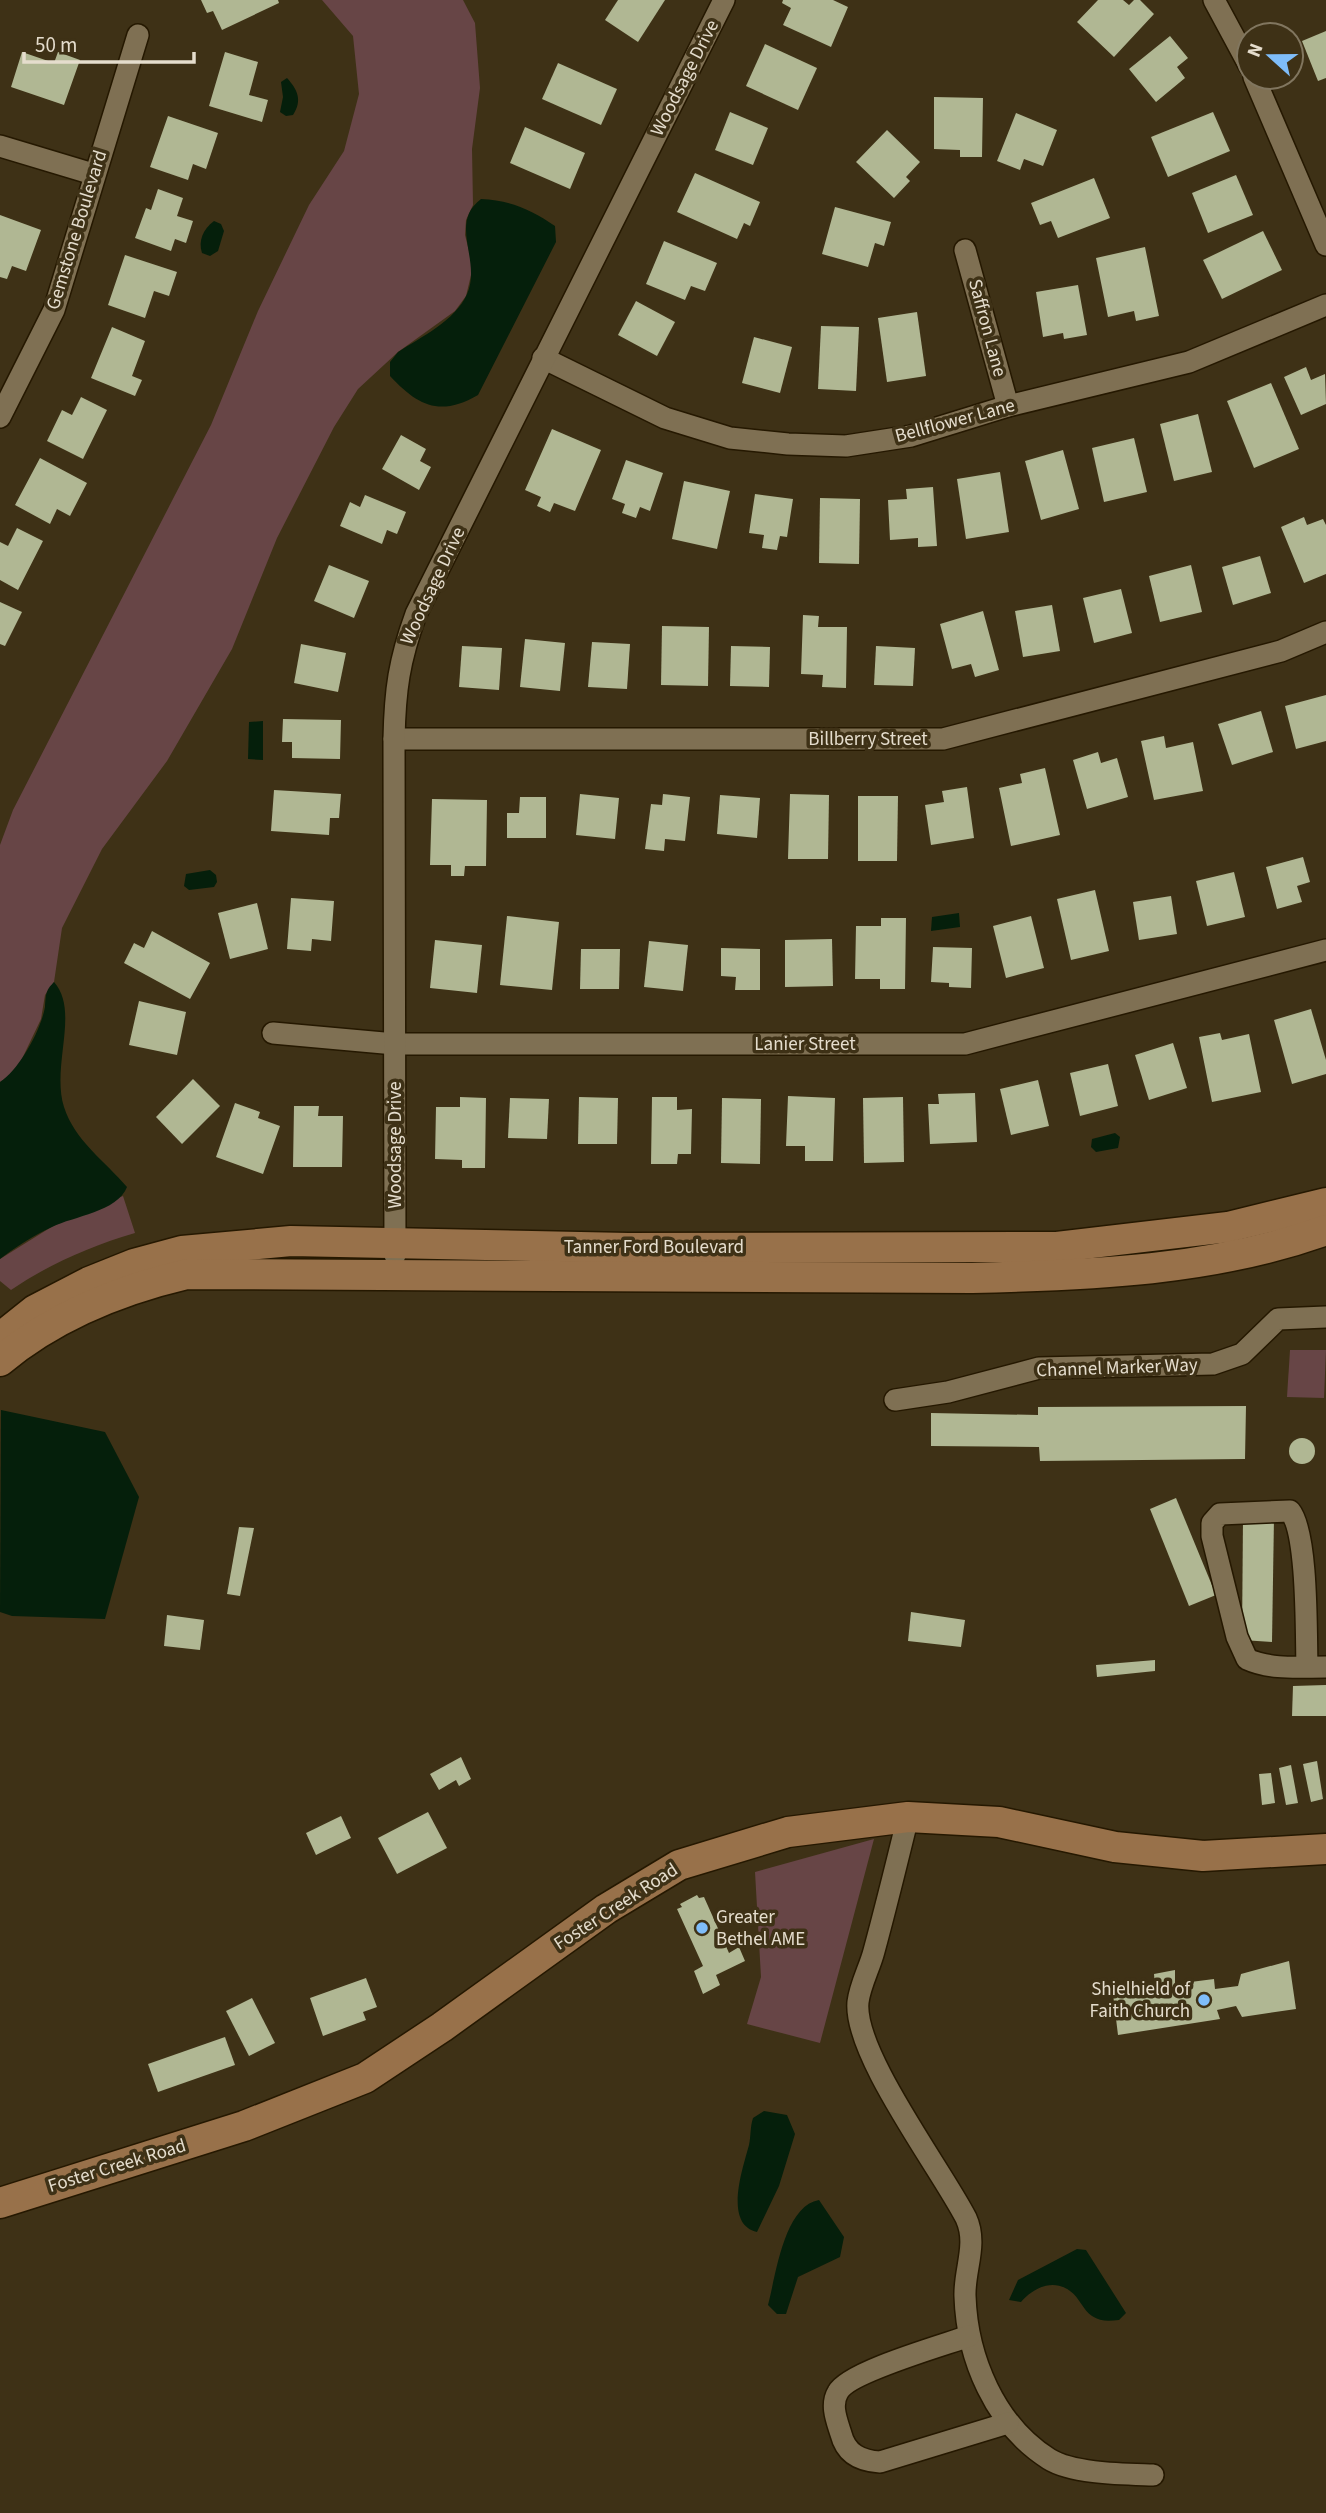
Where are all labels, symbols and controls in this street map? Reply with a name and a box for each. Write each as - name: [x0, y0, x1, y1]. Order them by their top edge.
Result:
- street label: Woodsage Drive: [644, 15, 726, 141]
- scale bar: [24, 21, 194, 65]
- north arrow: [1235, 21, 1305, 91]
- text: 50 m: [35, 30, 77, 60]
- text: N: [1241, 40, 1270, 61]
- street label: Gemstone Boulevard: [40, 147, 114, 313]
- street label: Saffron Lane: [961, 276, 1013, 380]
- street label: Bellflower Lane: [892, 392, 1018, 450]
- street label: Woodsage Drive: [394, 523, 472, 649]
- street label: Billberry Street: [808, 726, 928, 753]
- street label: Lanier Street: [754, 1031, 856, 1058]
- street label: Woodsage Drive: [382, 1081, 409, 1209]
- street label: Tanner Ford Boulevard: [564, 1234, 744, 1261]
- street label: Channel Marker Way: [1036, 1352, 1198, 1384]
- street label: Foster Creek Road: [549, 1857, 683, 1957]
- place label: Greater Bethel AME: [716, 1904, 805, 1953]
- marker: Greater Bethel AME: [694, 1920, 710, 1936]
- place label: Shielhield of Faith Church: [1090, 1976, 1191, 2025]
- marker: Shielhield of Faith Church: [1196, 1992, 1212, 2008]
- street label: Foster Creek Road: [45, 2132, 189, 2200]

